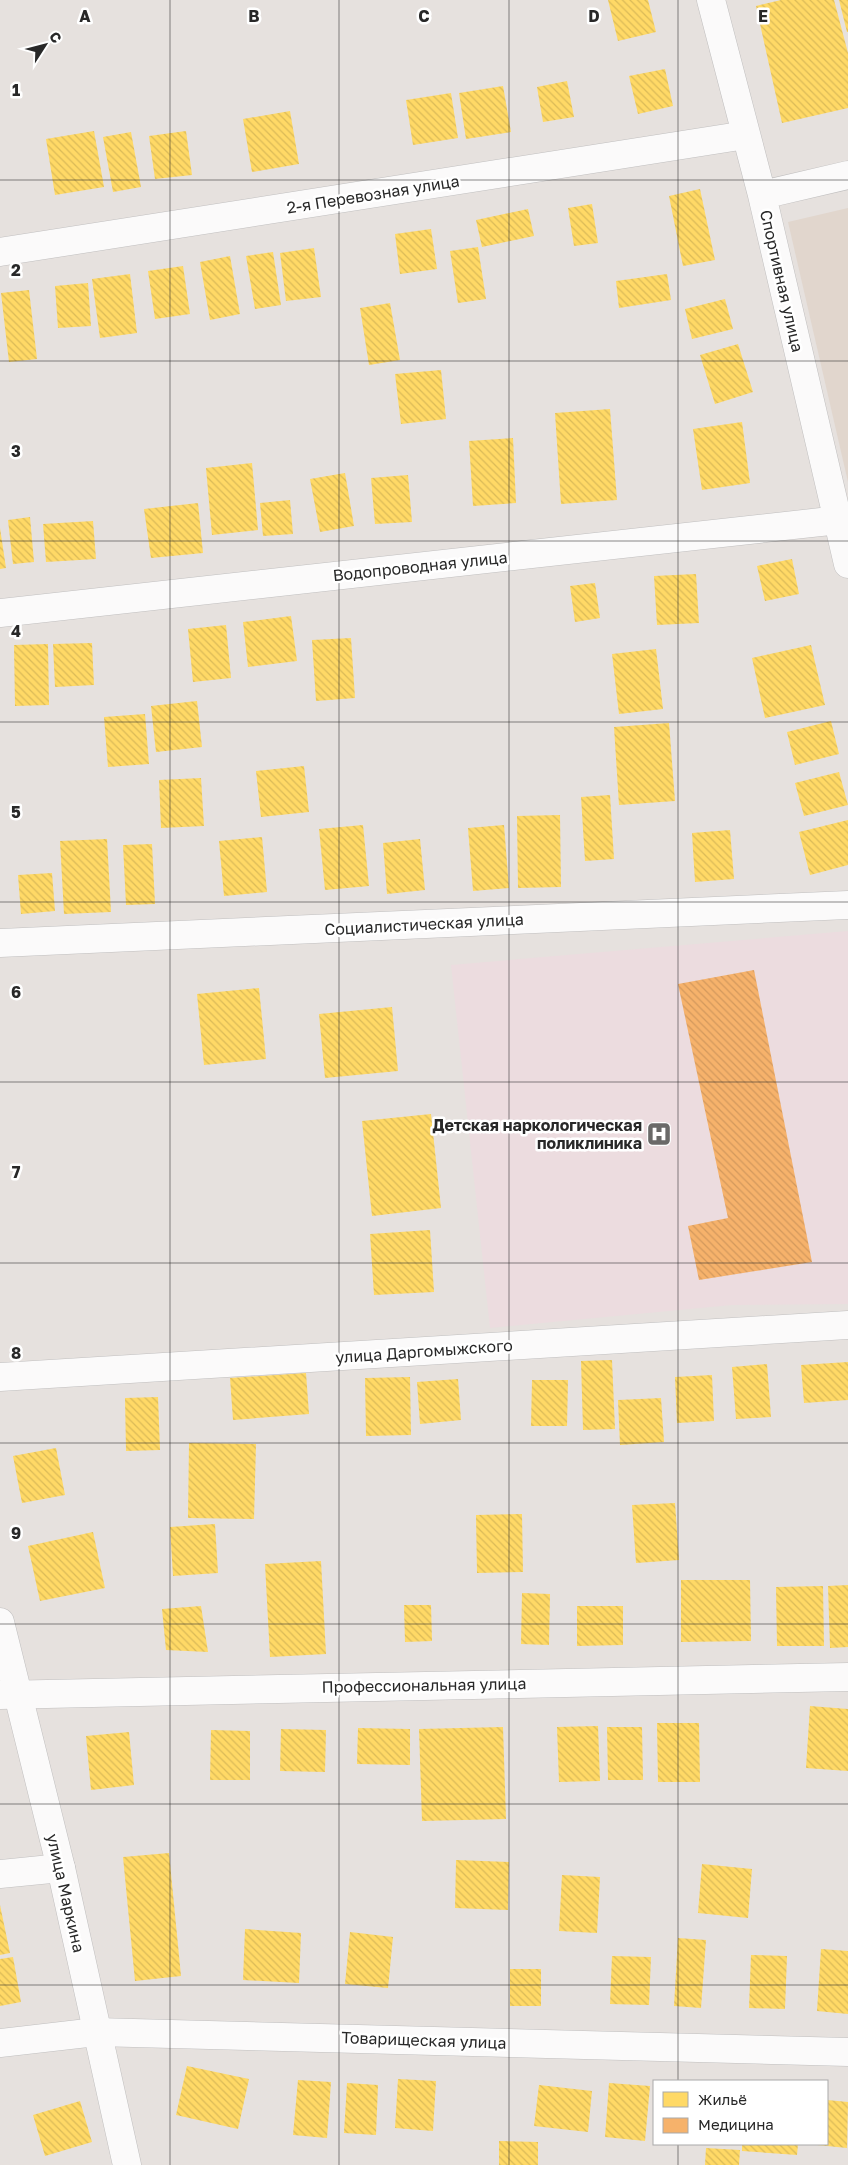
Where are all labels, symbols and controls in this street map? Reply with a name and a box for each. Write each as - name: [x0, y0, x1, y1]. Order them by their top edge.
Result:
- text: A: [79, 6, 91, 26]
- text: B: [248, 6, 260, 26]
- text: C: [418, 6, 430, 26]
- text: D: [588, 6, 600, 26]
- text: E: [758, 6, 768, 26]
- north arrow: [20, 20, 70, 70]
- text: С: [46, 28, 66, 46]
- text: 1: [12, 80, 20, 100]
- street label: 2-я Перевозная улица: [285, 170, 461, 218]
- street label: Спортивная улица: [756, 208, 808, 354]
- text: 2: [11, 260, 21, 280]
- text: 3: [11, 441, 21, 461]
- street label: Водопроводная улица: [332, 547, 508, 585]
- text: 4: [11, 621, 21, 641]
- text: 5: [11, 802, 21, 822]
- street label: Социалистическая улица: [324, 909, 524, 939]
- text: 6: [11, 982, 21, 1002]
- place label: Детская наркологическая поликлиника: [432, 1115, 642, 1153]
- hospital icon: Детская наркологическая поликлиника: [646, 1121, 672, 1147]
- text: 7: [12, 1162, 21, 1182]
- street label: улица Даргомыжского: [335, 1335, 513, 1367]
- text: 8: [11, 1343, 21, 1363]
- text: 9: [11, 1523, 21, 1543]
- street label: Профессиональная улица: [321, 1673, 527, 1697]
- street label: улица Маркина: [43, 1832, 89, 1954]
- street label: Товарищеская улица: [341, 2027, 507, 2053]
- legend: [653, 2080, 828, 2145]
- text: Жильё: [698, 2090, 747, 2108]
- text: Медицина: [698, 2115, 774, 2133]

